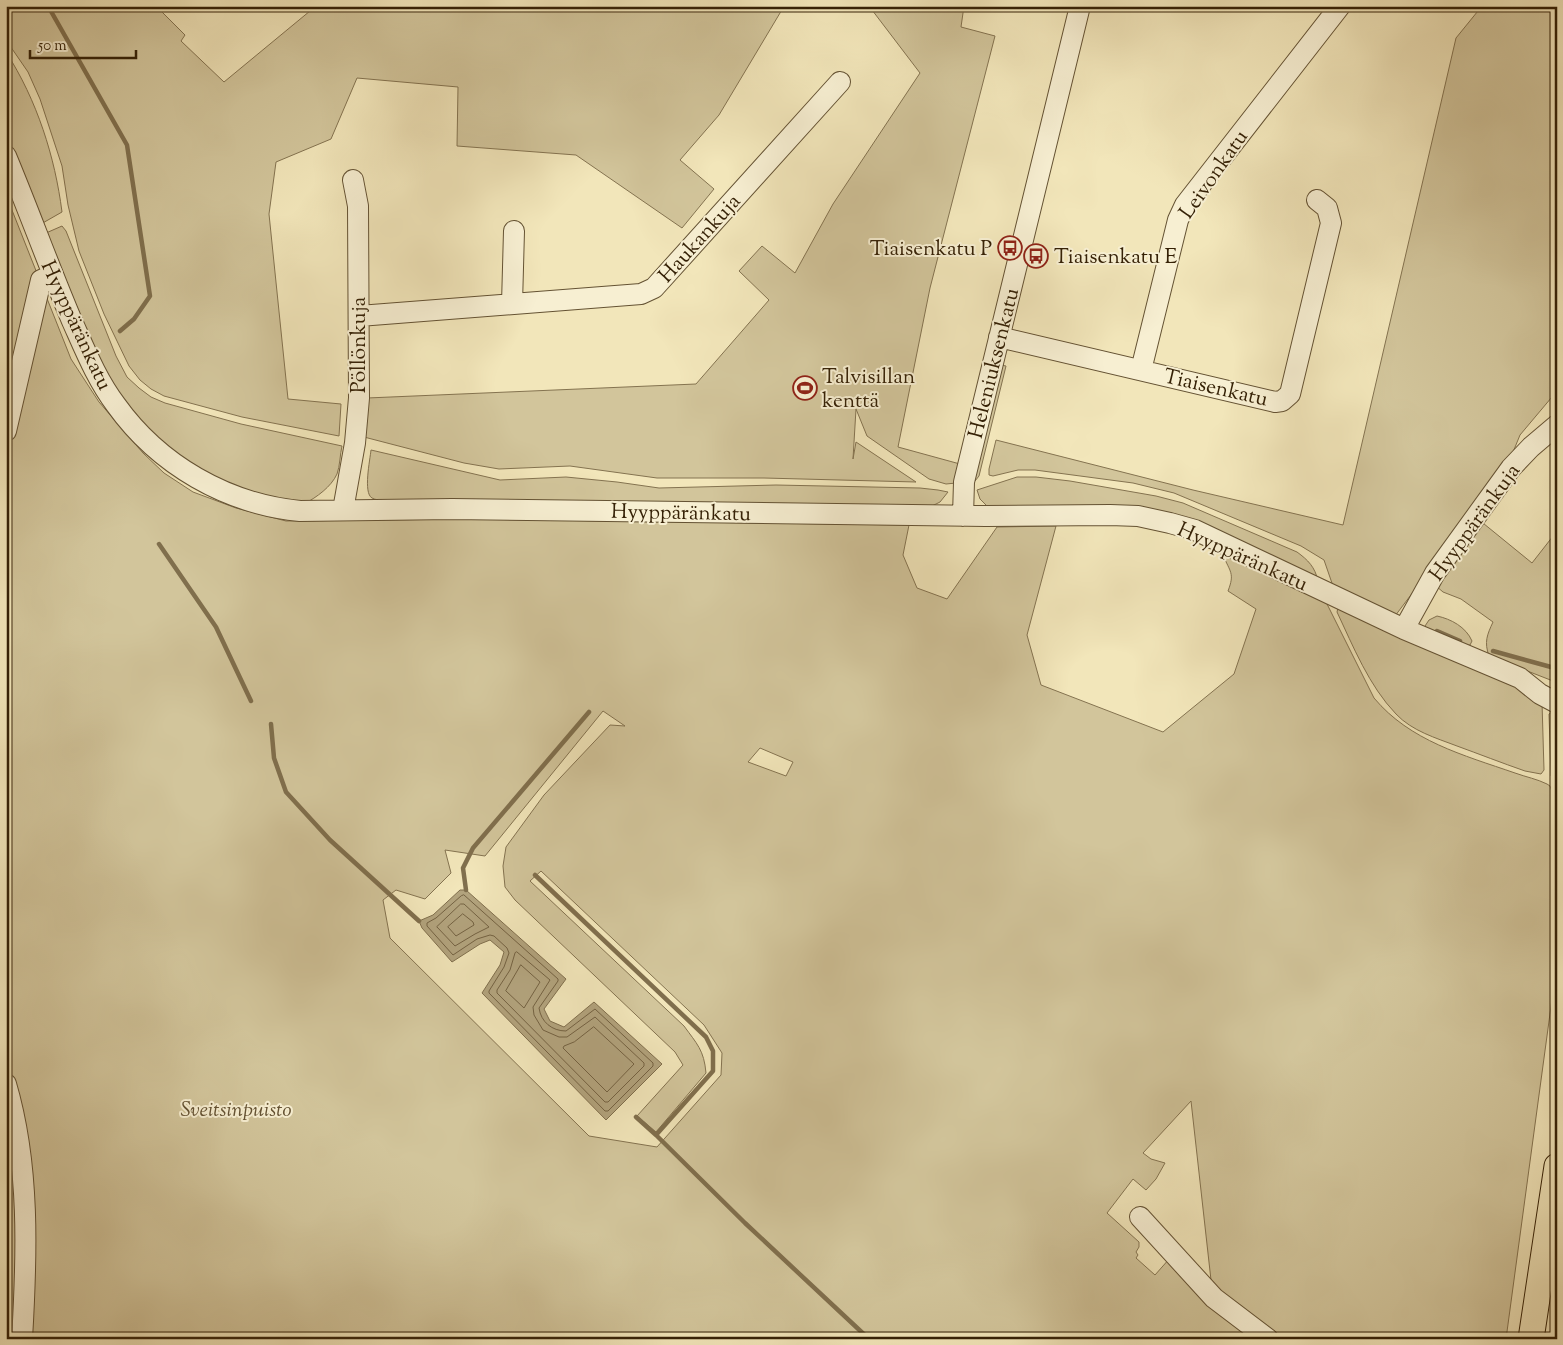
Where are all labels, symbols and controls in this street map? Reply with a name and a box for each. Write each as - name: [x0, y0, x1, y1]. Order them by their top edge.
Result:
- scale bar: [30, 28, 136, 60]
- text: 50 m: [37, 36, 67, 57]
- street label: Leivonkatu: [1173, 124, 1256, 226]
- street label: Haukankuja: [652, 188, 749, 290]
- place label: Tiaisenkatu P: [870, 235, 992, 265]
- bus stop icon: Tiaisenkatu P: [997, 235, 1023, 261]
- bus stop icon: Tiaisenkatu E: [1023, 243, 1049, 269]
- place label: Tiaisenkatu E: [1054, 243, 1177, 273]
- street label: Hyyppäränkatu: [32, 256, 118, 396]
- street label: Heleniuksenkatu: [962, 285, 1028, 442]
- street label: Pöllönkuja: [345, 296, 375, 393]
- street label: Tiaisenkatu: [1161, 362, 1271, 415]
- place label: Talvisillan kenttä: [822, 363, 915, 417]
- sports icon: Talvisillan kenttä: [792, 375, 818, 401]
- street label: Hyyppäränkuja: [1423, 458, 1529, 588]
- street label: Hyyppäränkatu: [611, 498, 751, 530]
- street label: Hyyppäränkatu: [1172, 516, 1312, 600]
- park label: Sveitsinpuisto: [180, 1096, 292, 1126]

